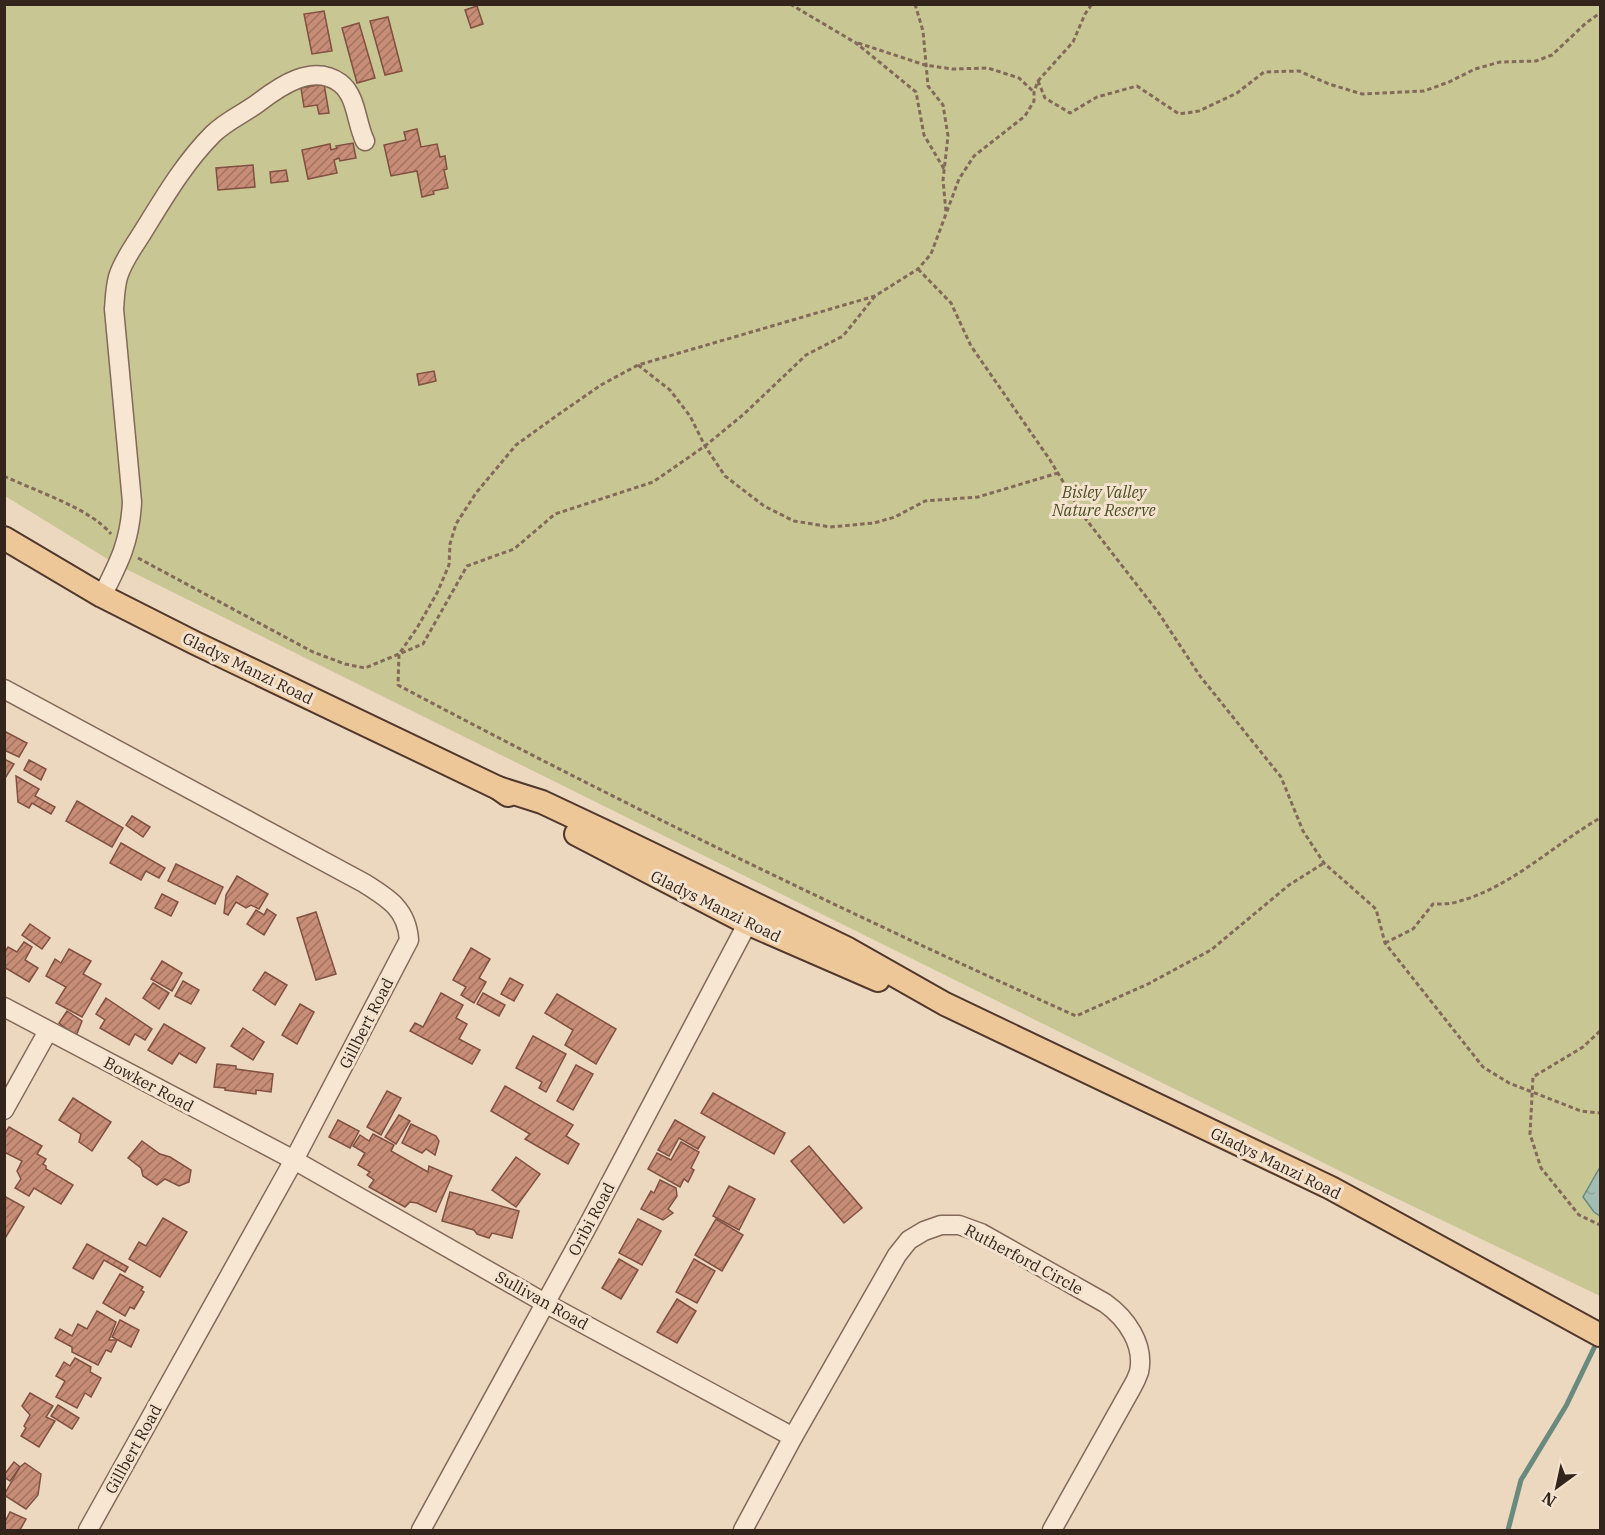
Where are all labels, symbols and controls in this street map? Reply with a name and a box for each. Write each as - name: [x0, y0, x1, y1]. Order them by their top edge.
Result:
- park label: Bisley Valley Nature Reserve: [1051, 482, 1156, 520]
- street label: Gladys Manzi Road: [179, 628, 317, 708]
- street label: Gladys Manzi Road: [647, 866, 785, 946]
- street label: Gillbert Road: [335, 974, 398, 1072]
- street label: Bowker Road: [101, 1052, 198, 1116]
- street label: Gladys Manzi Road: [1207, 1123, 1345, 1203]
- street label: Oribi Road: [563, 1179, 619, 1259]
- street label: Rutherford Circle: [961, 1219, 1087, 1299]
- street label: Sullivan Road: [492, 1266, 592, 1334]
- street label: Gillbert Road: [100, 1401, 166, 1497]
- north arrow: [1527, 1457, 1587, 1517]
- text: N: [1538, 1488, 1560, 1511]

